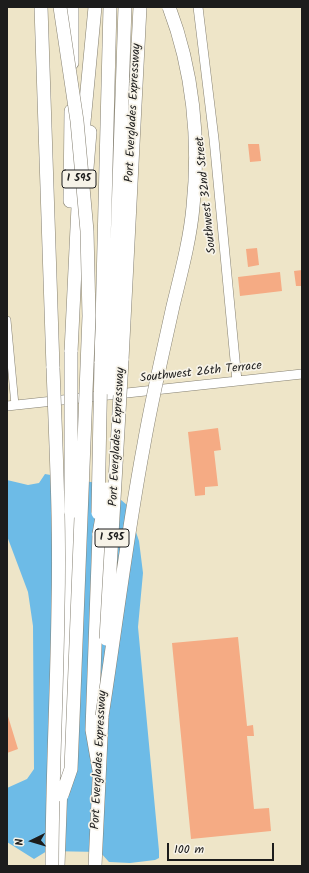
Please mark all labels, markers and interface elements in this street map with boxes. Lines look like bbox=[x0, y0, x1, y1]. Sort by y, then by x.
street label: Port Everglades Expressway bbox=[123, 43, 145, 183]
street label: Southwest 32nd Street bbox=[194, 135, 220, 255]
road number: I 595 bbox=[62, 170, 96, 188]
street label: Southwest 26th Terrace bbox=[139, 359, 263, 387]
street label: Port Everglades Expressway bbox=[107, 367, 129, 507]
road number: I 595 bbox=[95, 529, 129, 547]
street label: Port Everglades Expressway bbox=[89, 690, 111, 830]
north arrow bbox=[12, 821, 52, 861]
scale bar bbox=[169, 835, 276, 861]
text: N bbox=[11, 838, 29, 846]
text: 100 m bbox=[174, 840, 204, 859]

